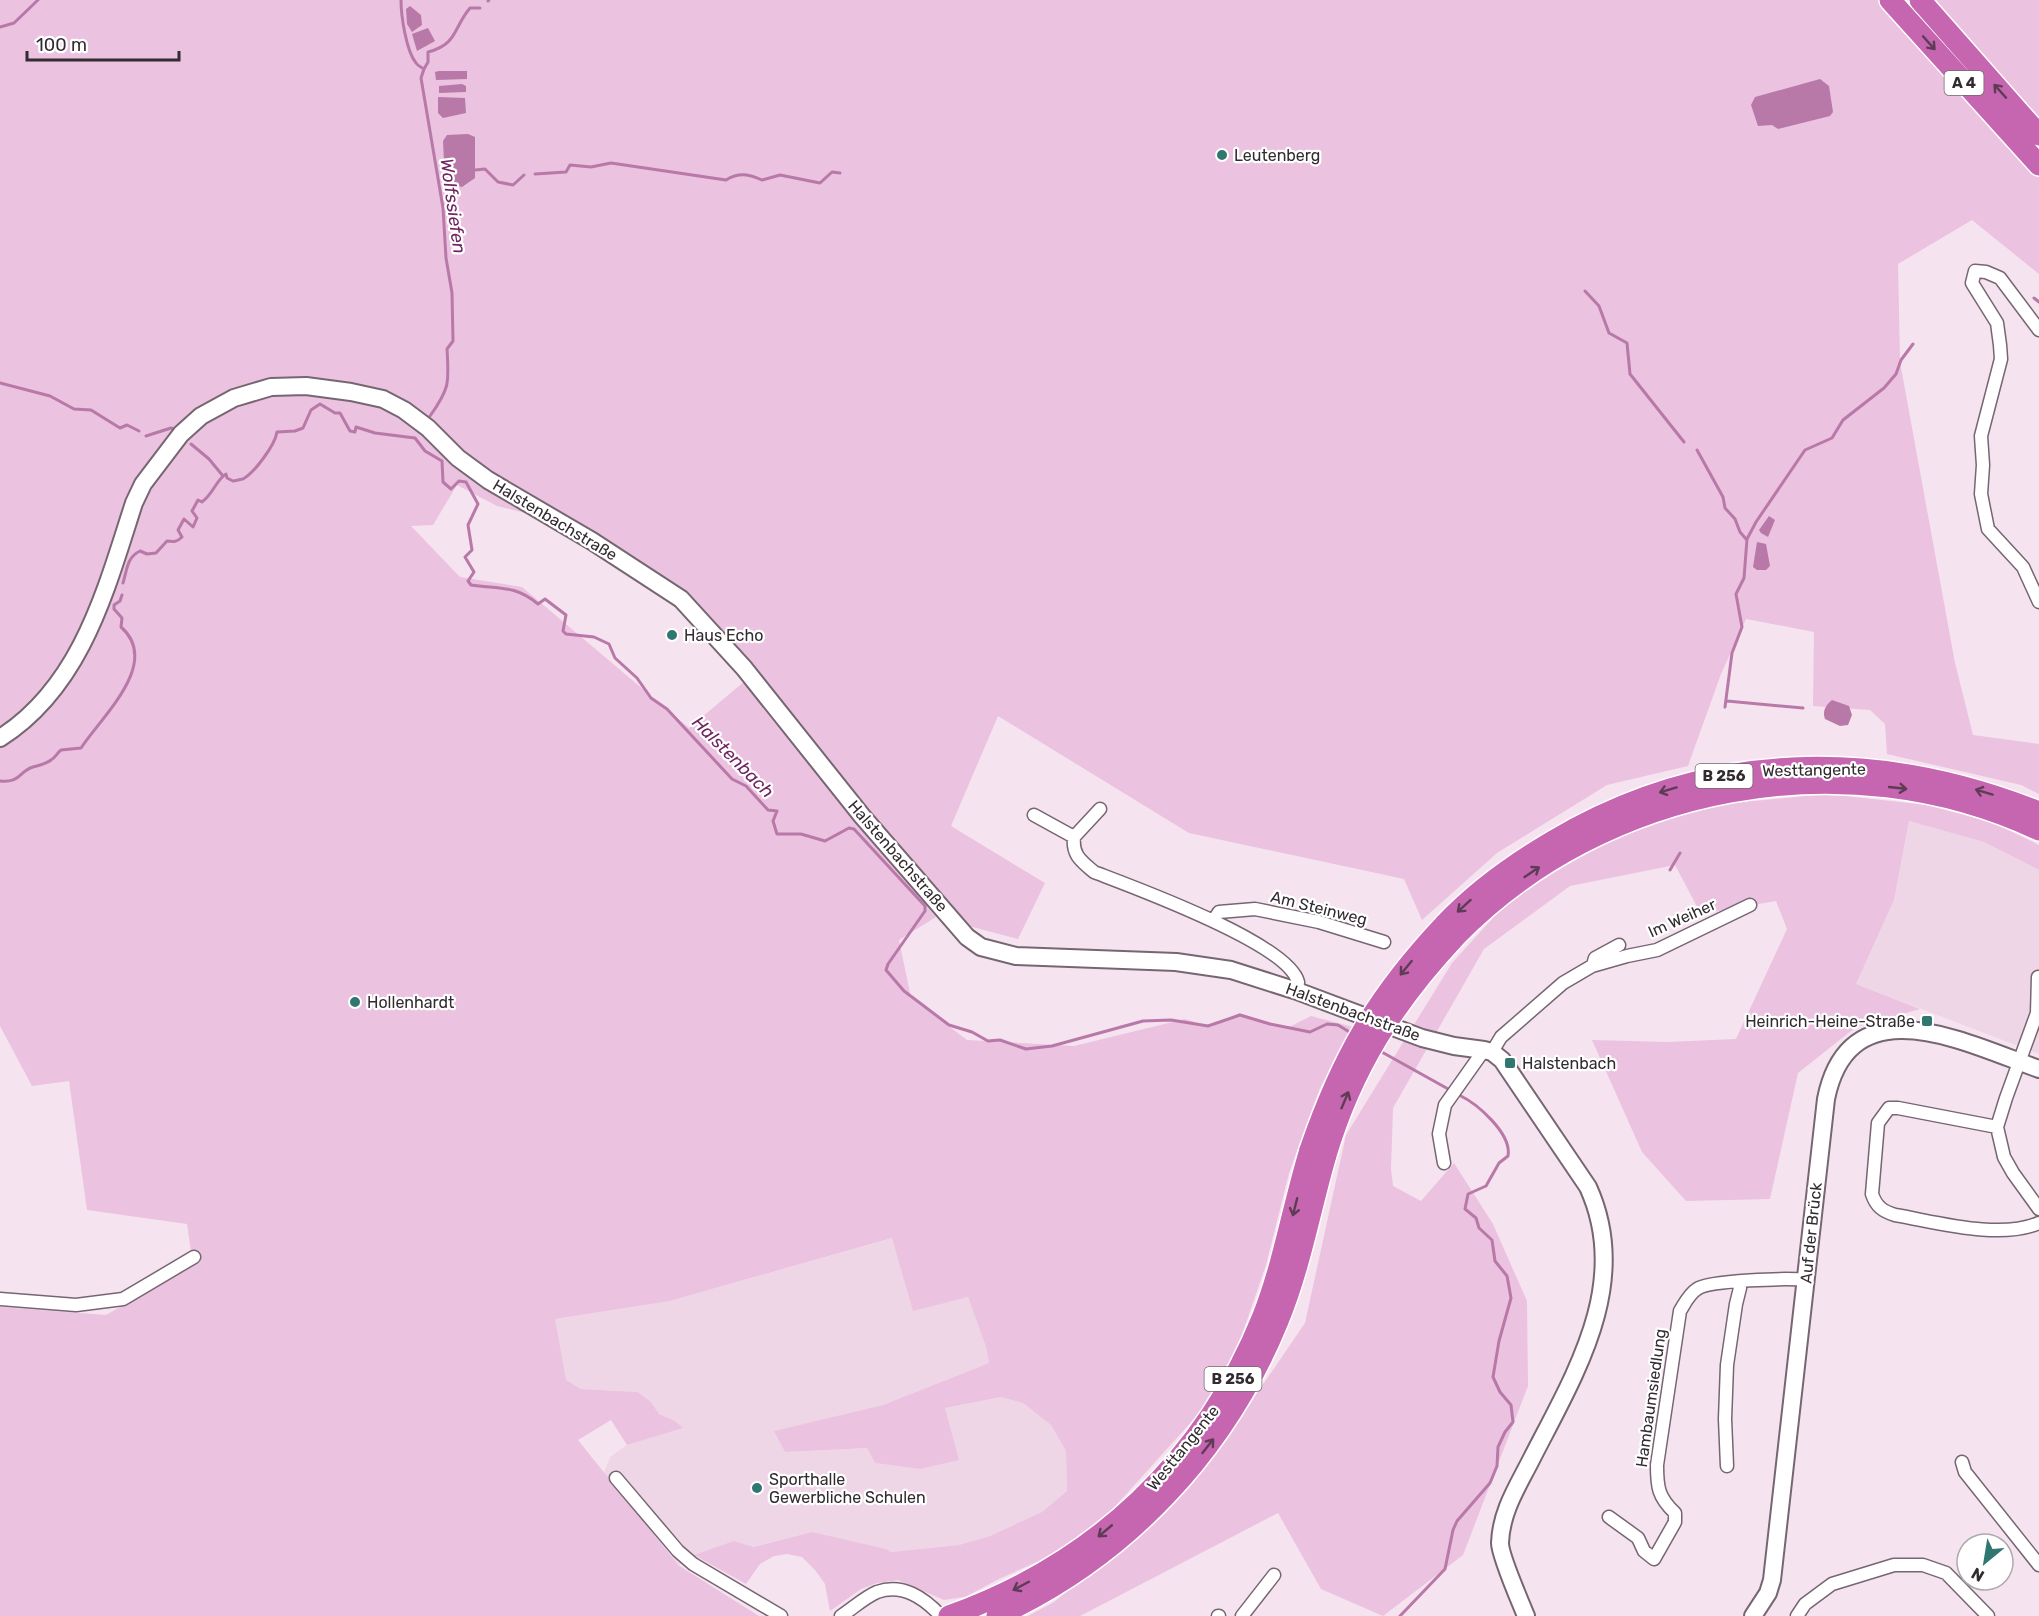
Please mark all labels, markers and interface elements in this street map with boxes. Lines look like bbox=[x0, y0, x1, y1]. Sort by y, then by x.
scale bar bbox=[27, 24, 178, 62]
text: 100 m bbox=[36, 34, 87, 56]
one-way arrow bbox=[1922, 36, 1936, 51]
road number: A 4 bbox=[1944, 71, 1984, 95]
one-way arrow bbox=[1993, 84, 2007, 99]
place label: Leutenberg bbox=[1234, 146, 1320, 165]
marker: Leutenberg bbox=[1215, 148, 1229, 162]
water label: Wolfssiefen bbox=[435, 157, 471, 255]
street label: Halstenbachstraße bbox=[489, 475, 621, 565]
place label: Haus Echo bbox=[684, 626, 763, 645]
marker: Haus Echo bbox=[665, 628, 679, 642]
water label: Halstenbach bbox=[687, 711, 779, 803]
street label: Westtangente bbox=[1762, 760, 1866, 780]
road number: B 256 bbox=[1696, 764, 1752, 788]
one-way arrow bbox=[1888, 783, 1908, 794]
one-way arrow bbox=[1659, 785, 1678, 796]
one-way arrow bbox=[1975, 786, 1994, 797]
street label: Halstenbachstraße bbox=[844, 796, 952, 916]
one-way arrow bbox=[1524, 866, 1540, 878]
street label: Am Steinweg bbox=[1269, 887, 1369, 929]
street label: Im Weiher bbox=[1645, 895, 1719, 941]
one-way arrow bbox=[1456, 898, 1471, 913]
one-way arrow bbox=[1399, 960, 1413, 975]
street label: Halstenbachstraße bbox=[1283, 979, 1423, 1045]
place label: Hollenhardt bbox=[367, 993, 454, 1012]
marker: Hollenhardt bbox=[348, 995, 362, 1009]
place label: Heinrich-Heine-Straße bbox=[1745, 1012, 1915, 1031]
marker: Heinrich-Heine-Straße bbox=[1920, 1014, 1934, 1028]
place label: Halstenbach bbox=[1522, 1054, 1616, 1073]
marker: Halstenbach bbox=[1503, 1056, 1517, 1070]
one-way arrow bbox=[1340, 1091, 1351, 1109]
street label: Auf der Brück bbox=[1796, 1181, 1826, 1285]
one-way arrow bbox=[1289, 1197, 1301, 1216]
street label: Hambaumsiedlung bbox=[1632, 1327, 1670, 1469]
road number: B 256 bbox=[1204, 1367, 1262, 1391]
street label: Westtangente bbox=[1143, 1402, 1223, 1494]
one-way arrow bbox=[1202, 1438, 1215, 1454]
place label: Sporthalle Gewerbliche Schulen bbox=[769, 1470, 926, 1507]
marker: Sporthalle Gewerbliche Schulen bbox=[750, 1481, 764, 1495]
one-way arrow bbox=[1097, 1525, 1113, 1538]
north arrow bbox=[1955, 1532, 2015, 1592]
text: N bbox=[1968, 1563, 1987, 1586]
one-way arrow bbox=[1012, 1581, 1030, 1592]

